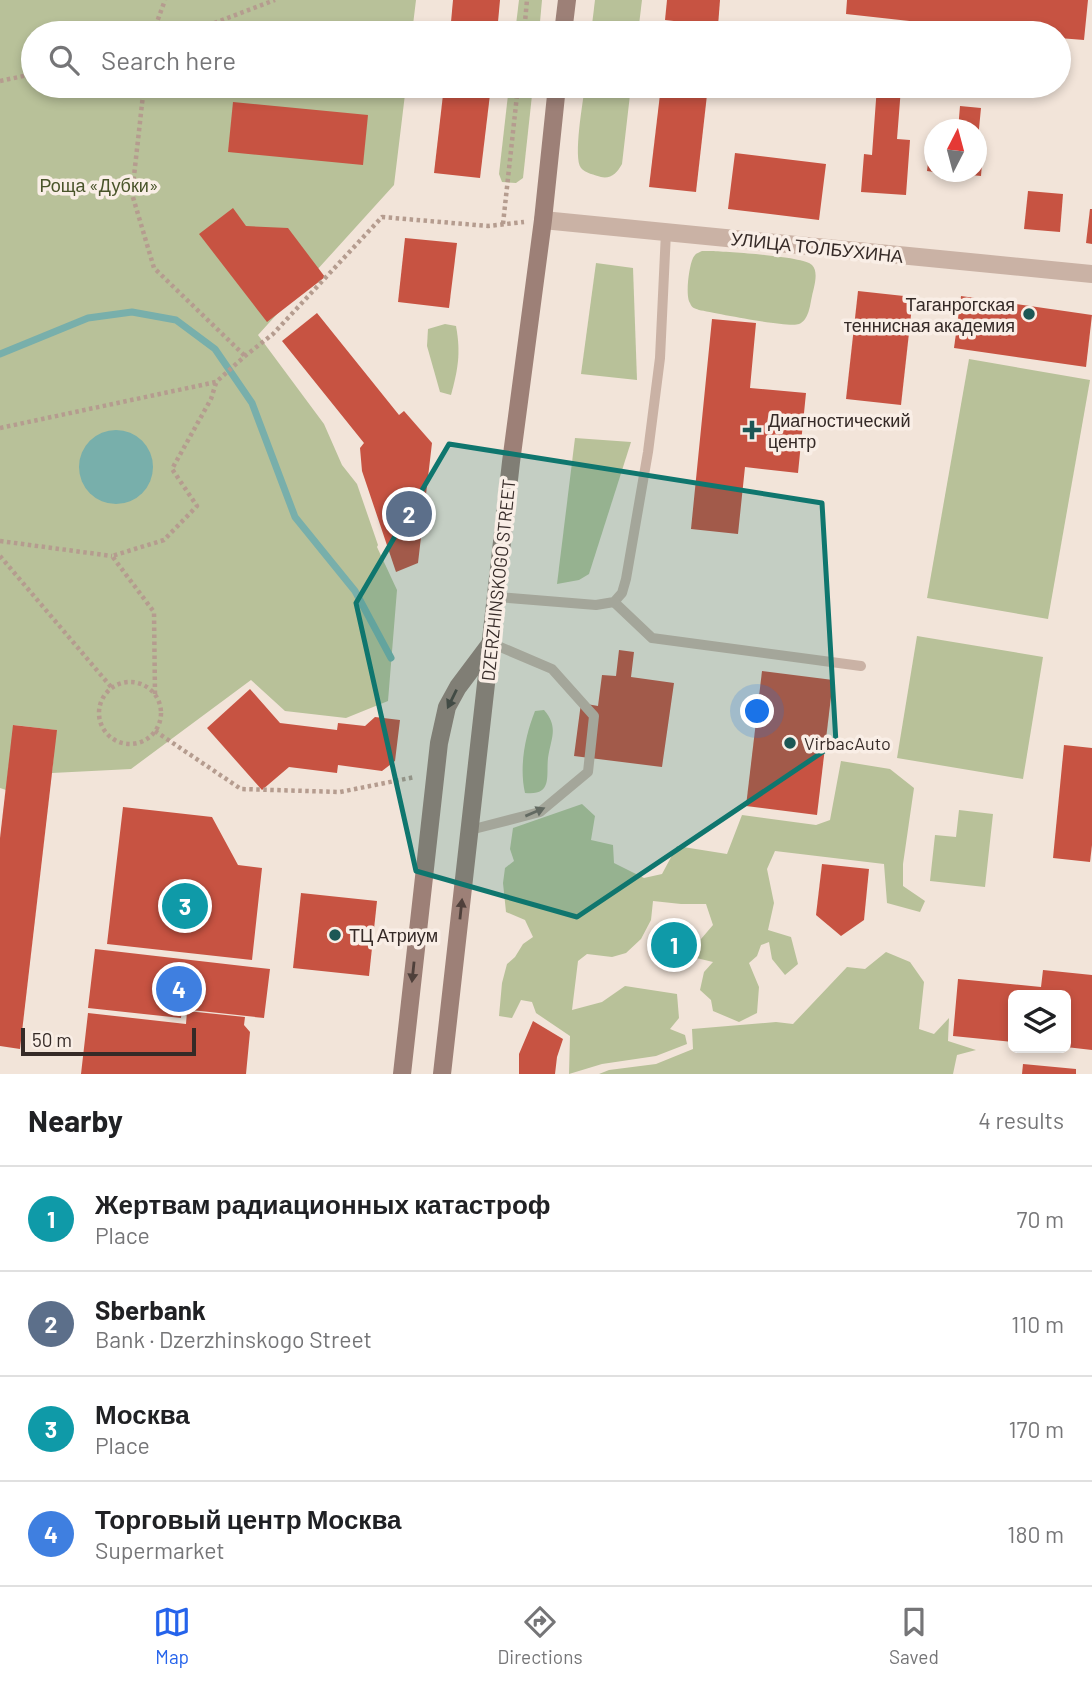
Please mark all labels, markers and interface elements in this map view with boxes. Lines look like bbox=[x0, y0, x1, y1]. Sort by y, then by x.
search box bbox=[21, 21, 1071, 98]
icon: search bbox=[45, 41, 83, 79]
text: Search here bbox=[101, 44, 236, 75]
north arrow bbox=[924, 119, 987, 182]
park label: Роща «Дубки» bbox=[39, 174, 159, 196]
street label: УЛИЦА ТОЛБУХИНА bbox=[730, 227, 904, 267]
place label: Таганрогская теннисная академия bbox=[844, 293, 1015, 336]
marker: Таганрогская теннисная академия bbox=[1021, 306, 1037, 322]
place label: Диагностический центр bbox=[768, 409, 910, 452]
marker: Диагностический центр bbox=[742, 420, 762, 440]
street label: DZERZHINSKOGO STREET bbox=[476, 478, 520, 682]
pin: 2 bbox=[386, 488, 432, 540]
one-way arrow bbox=[446, 689, 457, 709]
your location bbox=[740, 694, 774, 728]
place label: VirbacAuto bbox=[804, 732, 891, 754]
marker: VirbacAuto bbox=[782, 735, 798, 751]
one-way arrow bbox=[525, 806, 546, 817]
pin: 3 bbox=[162, 880, 208, 932]
one-way arrow bbox=[455, 898, 466, 920]
pin: 1 bbox=[651, 919, 697, 971]
place label: ТЦ Атриум bbox=[349, 924, 438, 946]
marker: ТЦ Атриум bbox=[327, 927, 343, 943]
one-way arrow bbox=[407, 961, 418, 983]
pin: 4 bbox=[156, 963, 202, 1015]
map controls bbox=[1008, 990, 1071, 1053]
button: layers bbox=[1008, 990, 1071, 1053]
scale bar bbox=[21, 1025, 196, 1057]
text: 50 m bbox=[32, 1028, 72, 1051]
text: Nearby bbox=[28, 1102, 123, 1138]
text: 4 results bbox=[978, 1106, 1064, 1134]
text: Жертвам радиационных катастроф bbox=[95, 1188, 551, 1219]
text: 1 bbox=[47, 1205, 55, 1233]
text: 70 m bbox=[1017, 1205, 1064, 1233]
text: Place bbox=[95, 1221, 150, 1249]
text: Sberbank bbox=[95, 1294, 206, 1325]
text: 2 bbox=[45, 1310, 57, 1338]
text: 110 m bbox=[1011, 1310, 1064, 1338]
text: Bank · Dzerzhinskogo Street bbox=[95, 1325, 372, 1353]
text: Москва bbox=[95, 1398, 190, 1429]
text: 3 bbox=[45, 1415, 57, 1443]
text: 170 m bbox=[1008, 1415, 1064, 1443]
text: Place bbox=[95, 1431, 150, 1459]
text: Торговый центр Москва bbox=[95, 1503, 401, 1534]
text: 4 bbox=[44, 1520, 58, 1548]
text: 180 m bbox=[1007, 1520, 1064, 1548]
text: Supermarket bbox=[95, 1536, 225, 1564]
tab: Map bbox=[153, 1603, 191, 1668]
tab: Directions bbox=[498, 1603, 583, 1668]
tab: Saved bbox=[889, 1603, 939, 1668]

